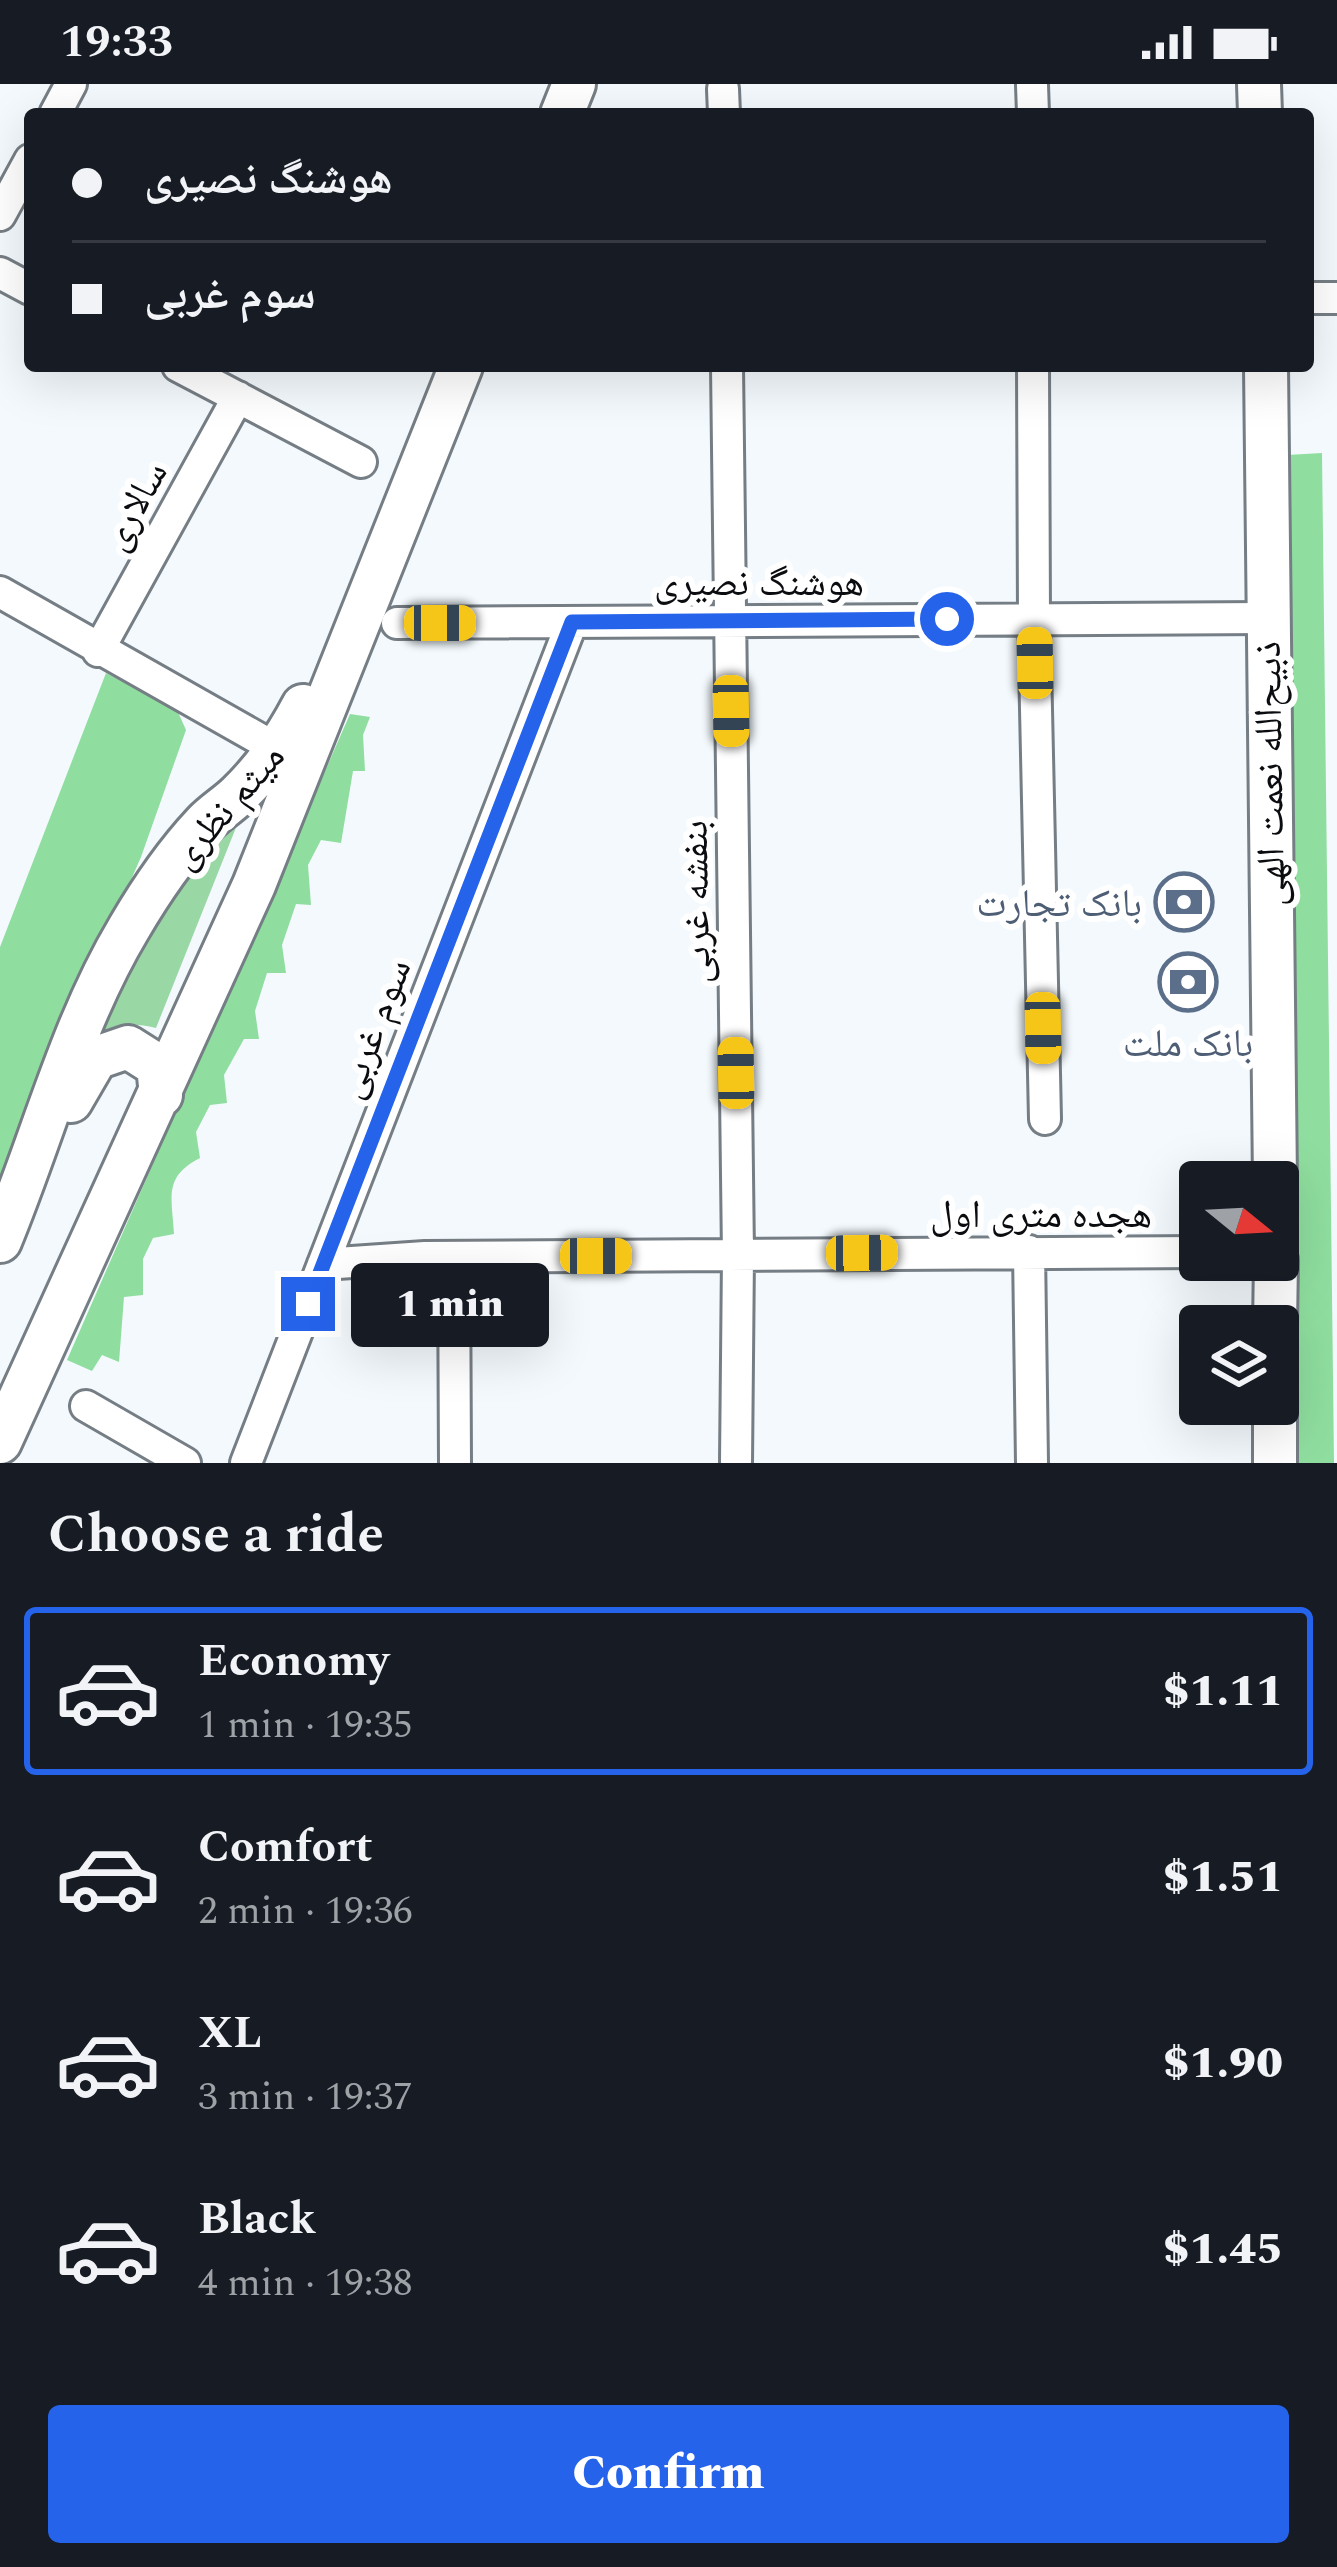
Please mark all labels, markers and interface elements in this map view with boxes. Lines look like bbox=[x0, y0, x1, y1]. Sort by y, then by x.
text: 19:33 bbox=[60, 8, 173, 77]
text: هوشنگ نصیری bbox=[144, 145, 393, 214]
text: سوم غربی bbox=[144, 260, 316, 329]
street label: سالاری bbox=[86, 450, 184, 562]
street label: هوشنگ نصیری bbox=[654, 554, 864, 613]
route start bbox=[920, 592, 974, 646]
car bbox=[404, 605, 476, 641]
car bbox=[1016, 627, 1054, 699]
street label: ذبیح‌الله نعمت الهی bbox=[1239, 641, 1302, 907]
car bbox=[712, 675, 750, 747]
street label: میثم نظری bbox=[156, 730, 300, 883]
street label: بنفشه غربی bbox=[666, 820, 727, 984]
bank icon: بانک تجارت bbox=[1153, 871, 1215, 933]
place label: بانک تجارت bbox=[976, 875, 1142, 934]
street label: سوم غربی bbox=[321, 950, 428, 1107]
bank icon: بانک ملت bbox=[1157, 951, 1219, 1013]
car bbox=[1024, 992, 1062, 1064]
place label: بانک ملت bbox=[1123, 1015, 1253, 1074]
car bbox=[717, 1037, 755, 1109]
north arrow bbox=[1179, 1161, 1299, 1281]
map controls bbox=[1179, 1161, 1299, 1425]
street label: هجده متری اول bbox=[930, 1186, 1152, 1245]
car bbox=[826, 1234, 898, 1272]
car bbox=[560, 1238, 632, 1274]
callout: 1 min bbox=[350, 1262, 548, 1346]
text: 1 min bbox=[396, 1275, 504, 1334]
route end bbox=[281, 1277, 335, 1331]
button: layers bbox=[1179, 1305, 1299, 1425]
text: Choose a ride bbox=[48, 1494, 384, 1576]
text: Economy bbox=[198, 1627, 389, 1696]
icon: car bbox=[54, 1637, 162, 1745]
text: $1.11 bbox=[1162, 1657, 1283, 1726]
text: 1 min · 19:35 bbox=[198, 1696, 413, 1755]
text: Comfort bbox=[198, 1813, 373, 1882]
icon: car bbox=[54, 1823, 162, 1931]
text: $1.51 bbox=[1162, 1843, 1283, 1912]
text: 2 min · 19:36 bbox=[198, 1882, 413, 1941]
text: XL bbox=[198, 1999, 262, 2068]
icon: car bbox=[54, 2009, 162, 2117]
text: $1.90 bbox=[1162, 2029, 1283, 2098]
text: 3 min · 19:37 bbox=[198, 2068, 413, 2127]
text: Black bbox=[198, 2185, 316, 2254]
icon: car bbox=[54, 2195, 162, 2303]
text: $1.45 bbox=[1162, 2215, 1283, 2284]
text: 4 min · 19:38 bbox=[198, 2254, 413, 2313]
button: Confirm bbox=[48, 2405, 1289, 2543]

